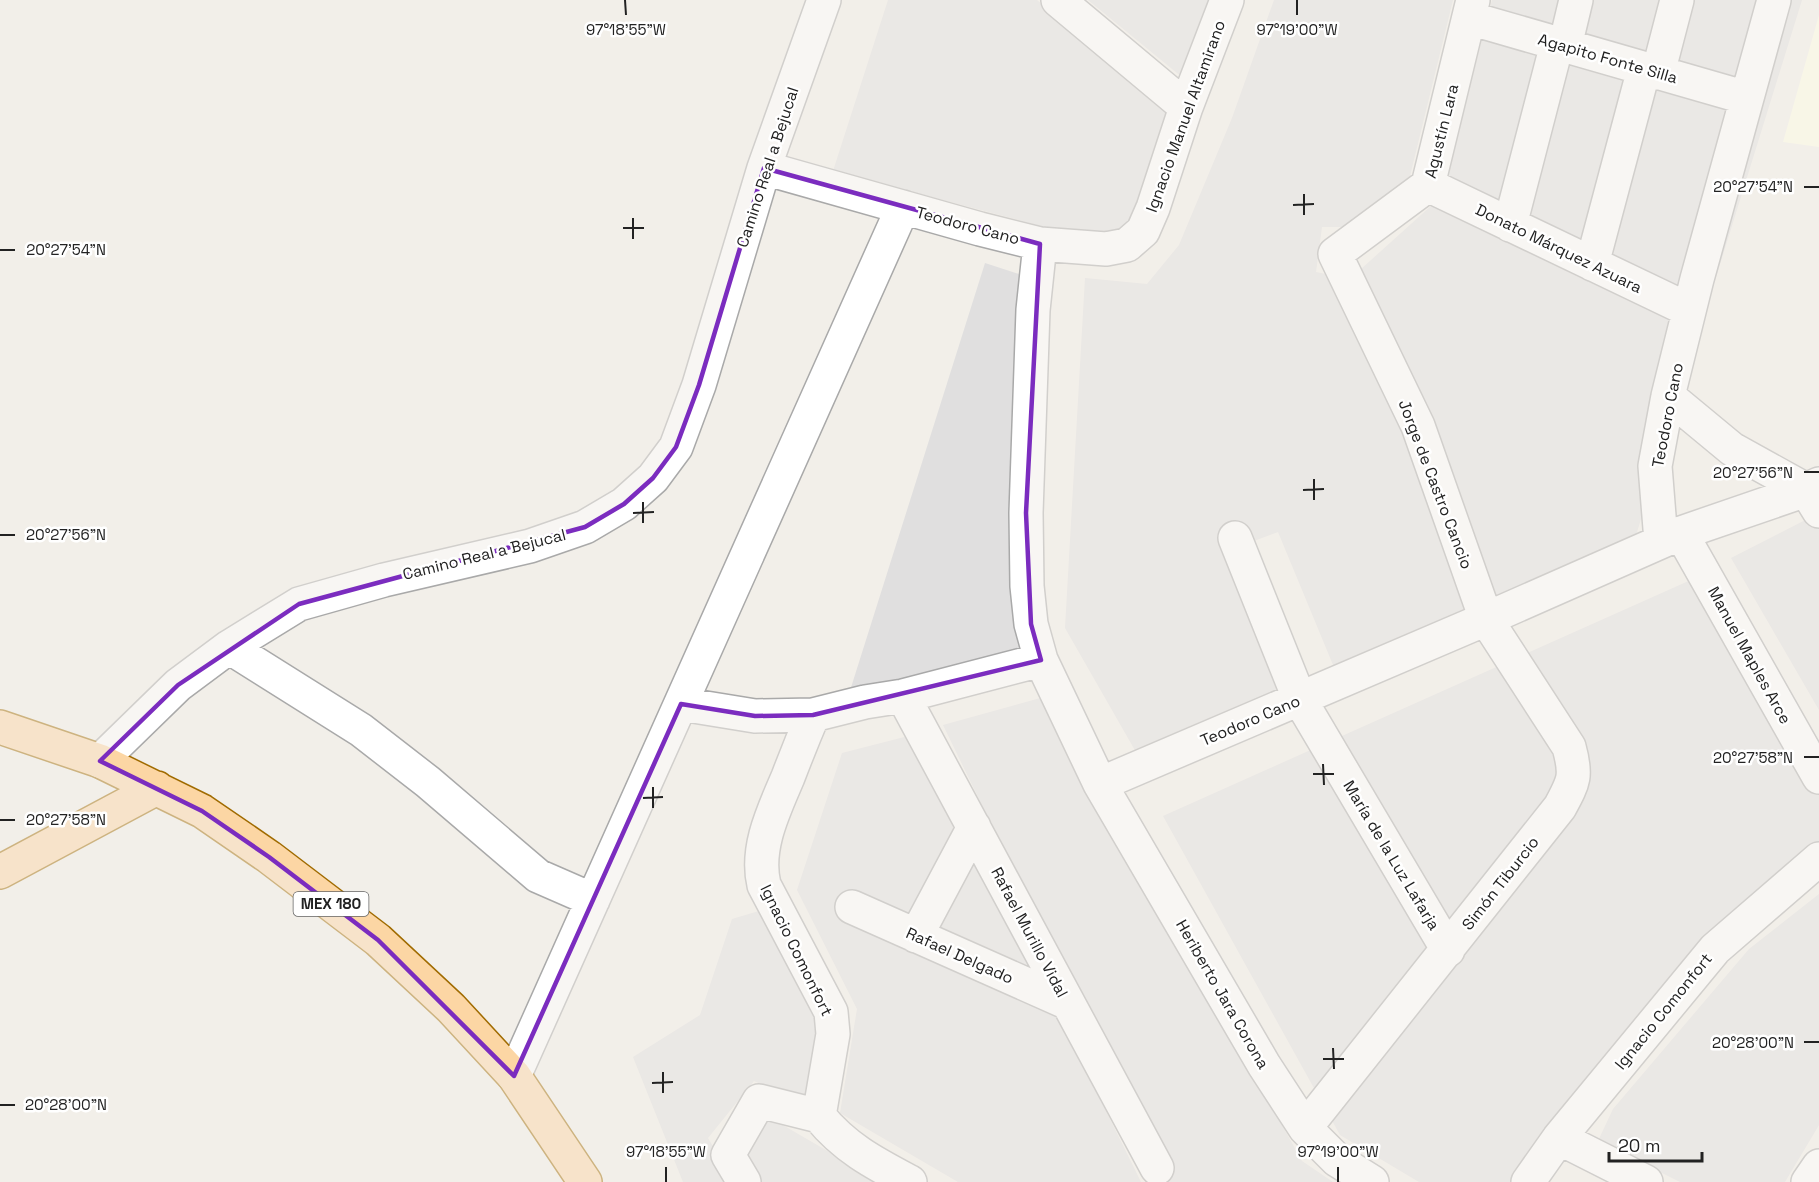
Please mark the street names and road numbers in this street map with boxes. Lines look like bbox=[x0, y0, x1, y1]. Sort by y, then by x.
street label: Ignacio Manuel Altamirano bbox=[1141, 17, 1230, 215]
street label: Agapito Fonte Silla bbox=[1536, 29, 1680, 88]
street label: Agustín Lara bbox=[1420, 82, 1463, 180]
street label: Camino Real a Bejucal bbox=[732, 84, 803, 250]
street label: Donato Márquez Azuara bbox=[1472, 199, 1646, 298]
street label: Teodoro Cano bbox=[914, 202, 1022, 249]
street label: Teodoro Cano bbox=[1647, 361, 1688, 469]
street label: Jorge de Castro Cancio bbox=[1393, 396, 1478, 572]
street label: Camino Real a Bejucal bbox=[400, 524, 568, 585]
street label: Manuel Maples Arce bbox=[1703, 583, 1796, 728]
street label: Teodoro Cano bbox=[1197, 690, 1303, 751]
street label: María de la Luz Lafarja bbox=[1339, 777, 1445, 934]
street label: Simón Tiburcio bbox=[1457, 832, 1544, 934]
street label: Rafael Murillo Vidal bbox=[986, 863, 1073, 1001]
street label: Ignacio Comonfort bbox=[756, 881, 838, 1019]
road number: MEX 180 bbox=[294, 892, 368, 916]
street label: Heriberto Jara Corona bbox=[1171, 916, 1274, 1073]
street label: Rafael Delgado bbox=[903, 922, 1017, 989]
street label: Ignacio Comonfort bbox=[1610, 949, 1717, 1074]

